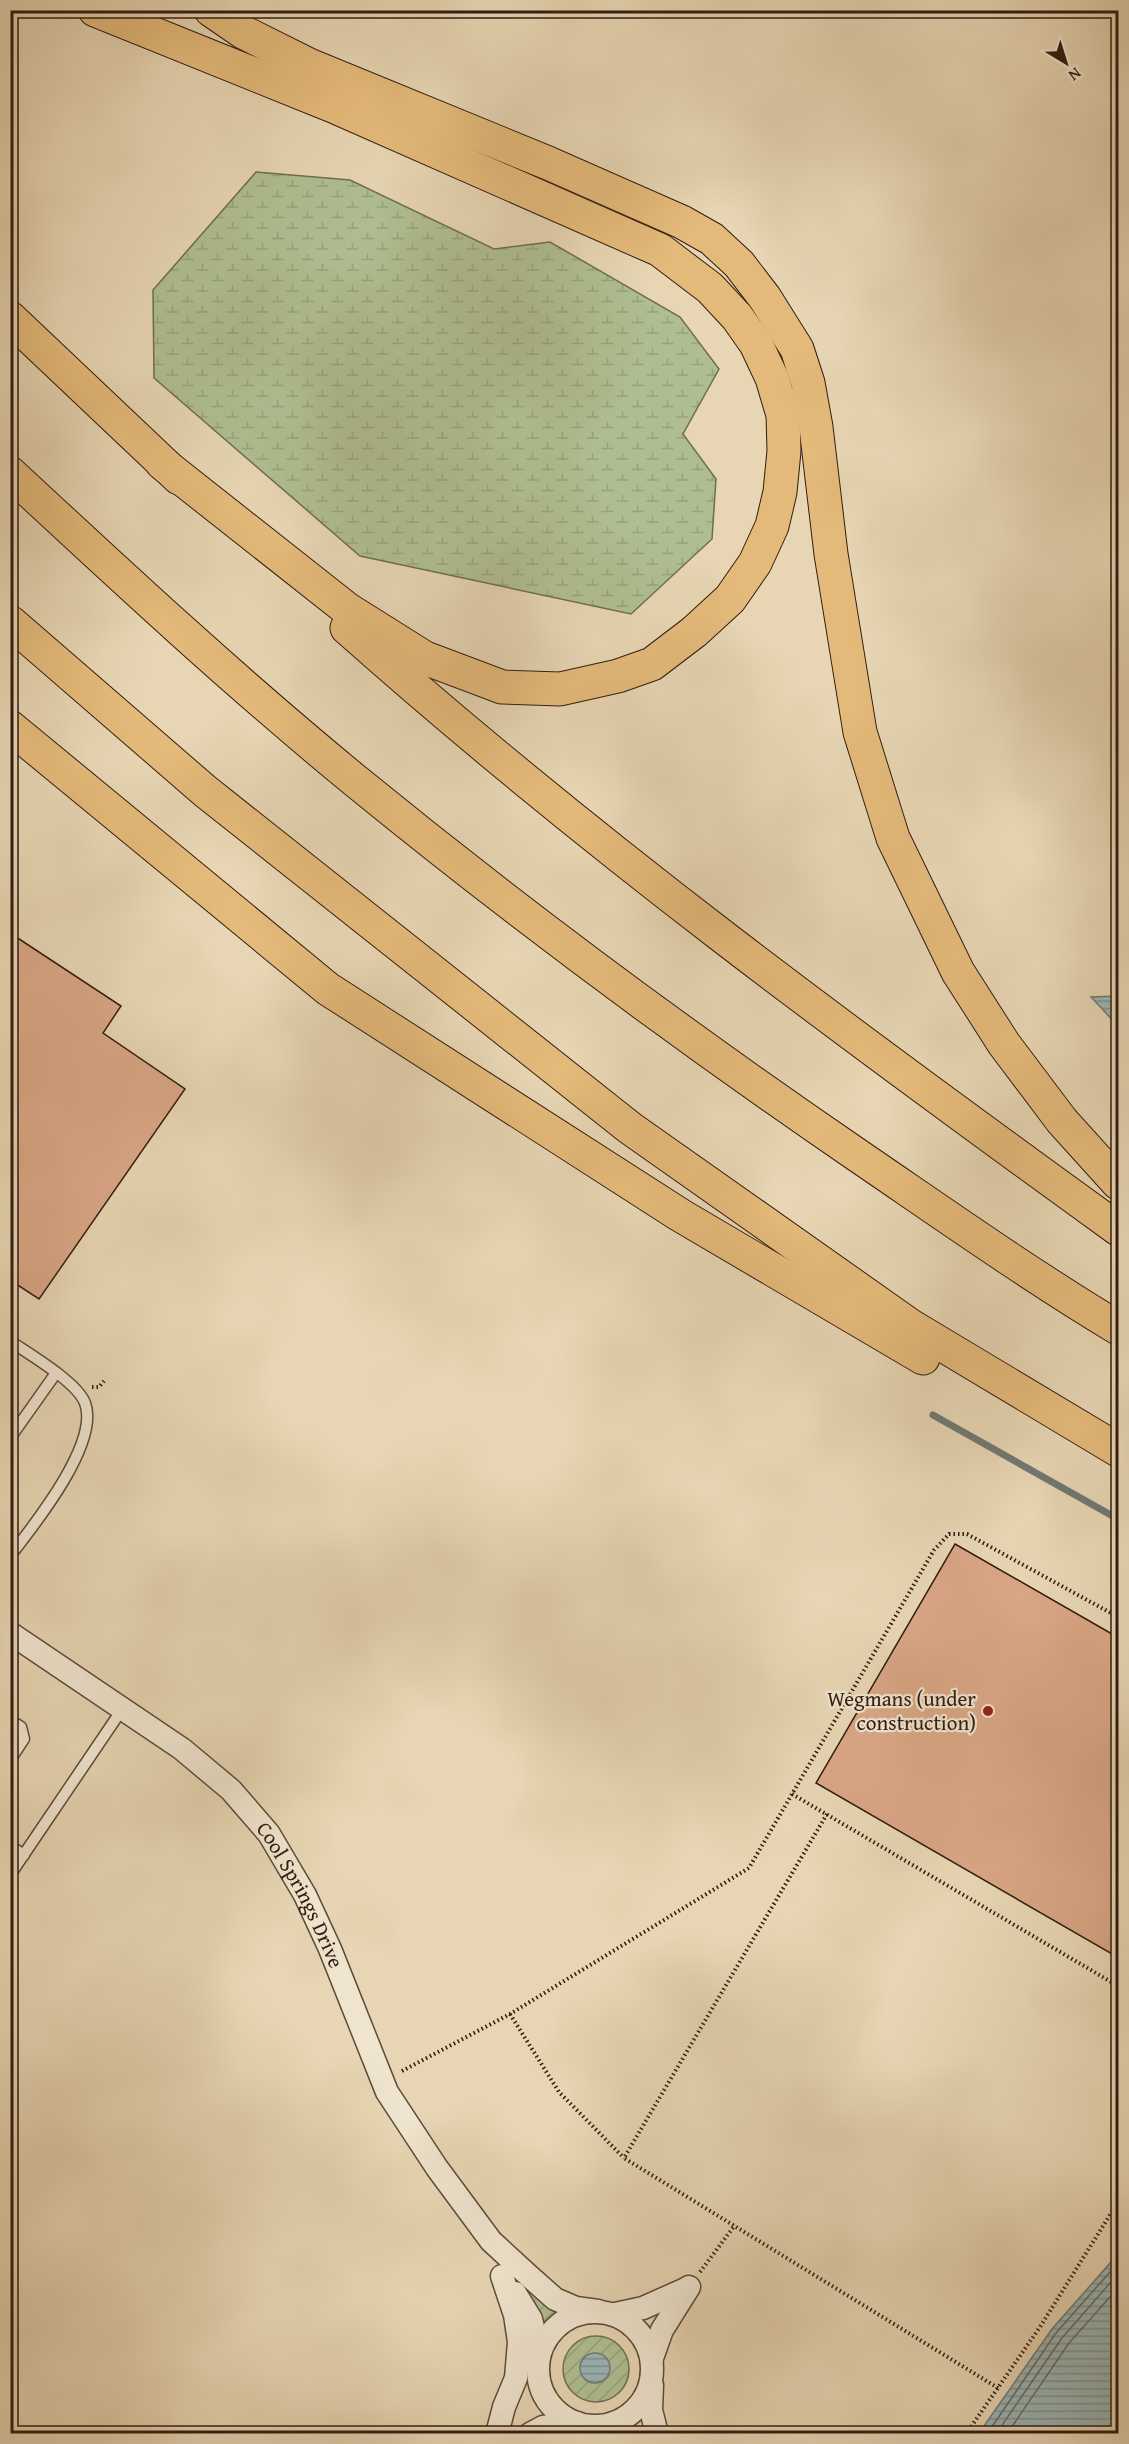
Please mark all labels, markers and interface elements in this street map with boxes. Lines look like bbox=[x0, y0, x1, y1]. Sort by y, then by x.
north arrow bbox=[1036, 33, 1096, 93]
text: N bbox=[1063, 62, 1087, 88]
place label: Wegmans (under construction) bbox=[827, 1683, 976, 1738]
marker: Wegmans (under construction) bbox=[981, 1704, 995, 1718]
street label: Cool Springs Drive bbox=[250, 1814, 352, 1972]

